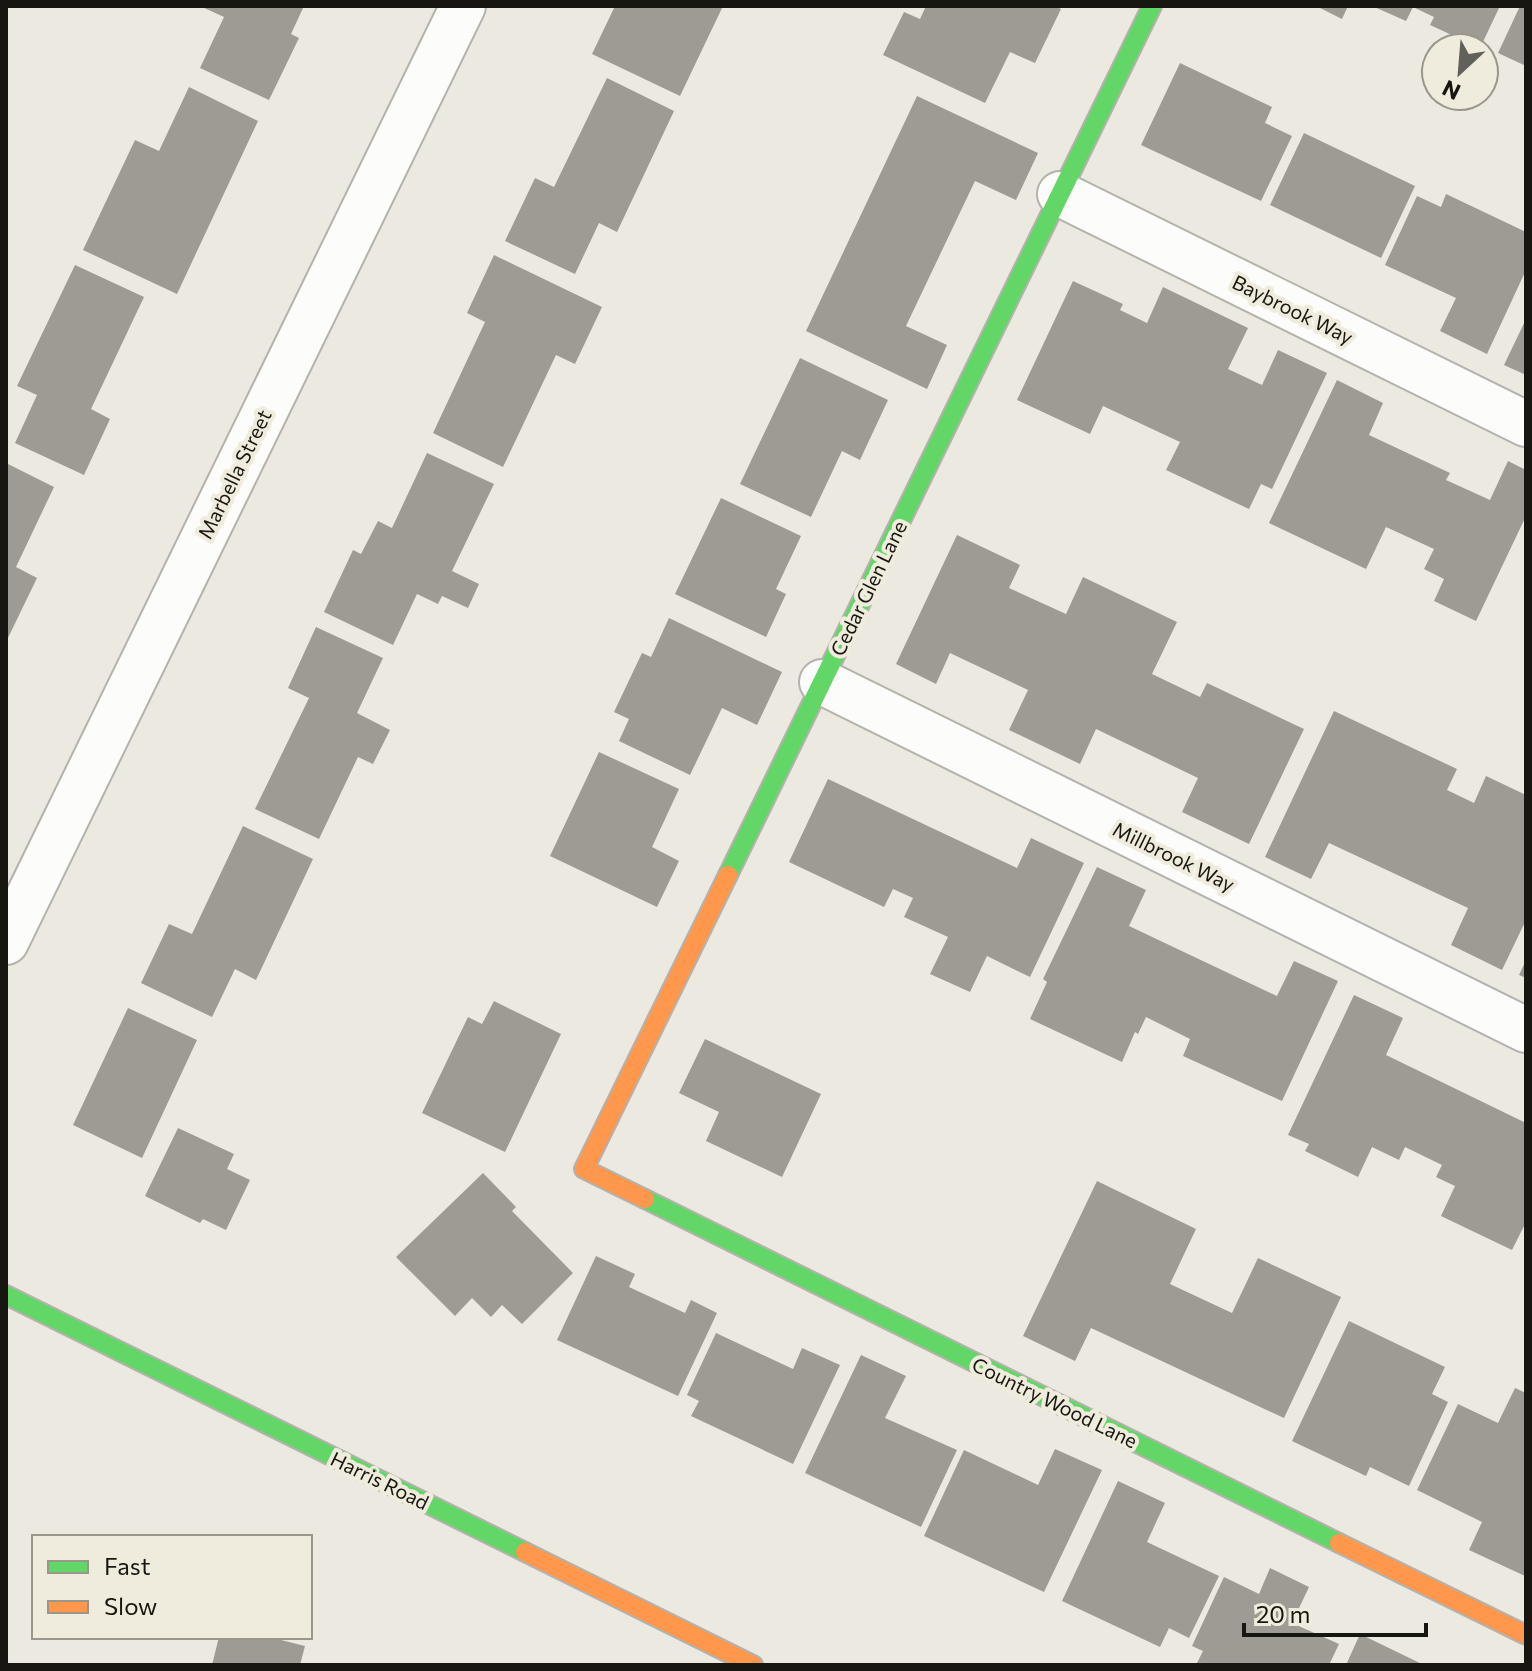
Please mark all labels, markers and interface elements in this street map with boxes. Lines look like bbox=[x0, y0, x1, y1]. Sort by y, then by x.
north arrow bbox=[1420, 32, 1500, 112]
text: N bbox=[1438, 75, 1464, 106]
street label: Baybrook Way bbox=[1229, 269, 1357, 349]
street label: Marbella Street bbox=[192, 405, 276, 543]
street label: Cedar Glen Lane bbox=[825, 516, 911, 660]
street label: Millbrook Way bbox=[1109, 816, 1239, 896]
street label: Country Wood Lane bbox=[968, 1352, 1142, 1452]
street label: Harris Road bbox=[327, 1446, 433, 1514]
legend bbox=[32, 1535, 312, 1639]
text: Fast bbox=[104, 1551, 151, 1580]
scale bar bbox=[1244, 1587, 1426, 1637]
text: Slow bbox=[104, 1591, 157, 1620]
text: 20 m bbox=[1256, 1599, 1310, 1628]

